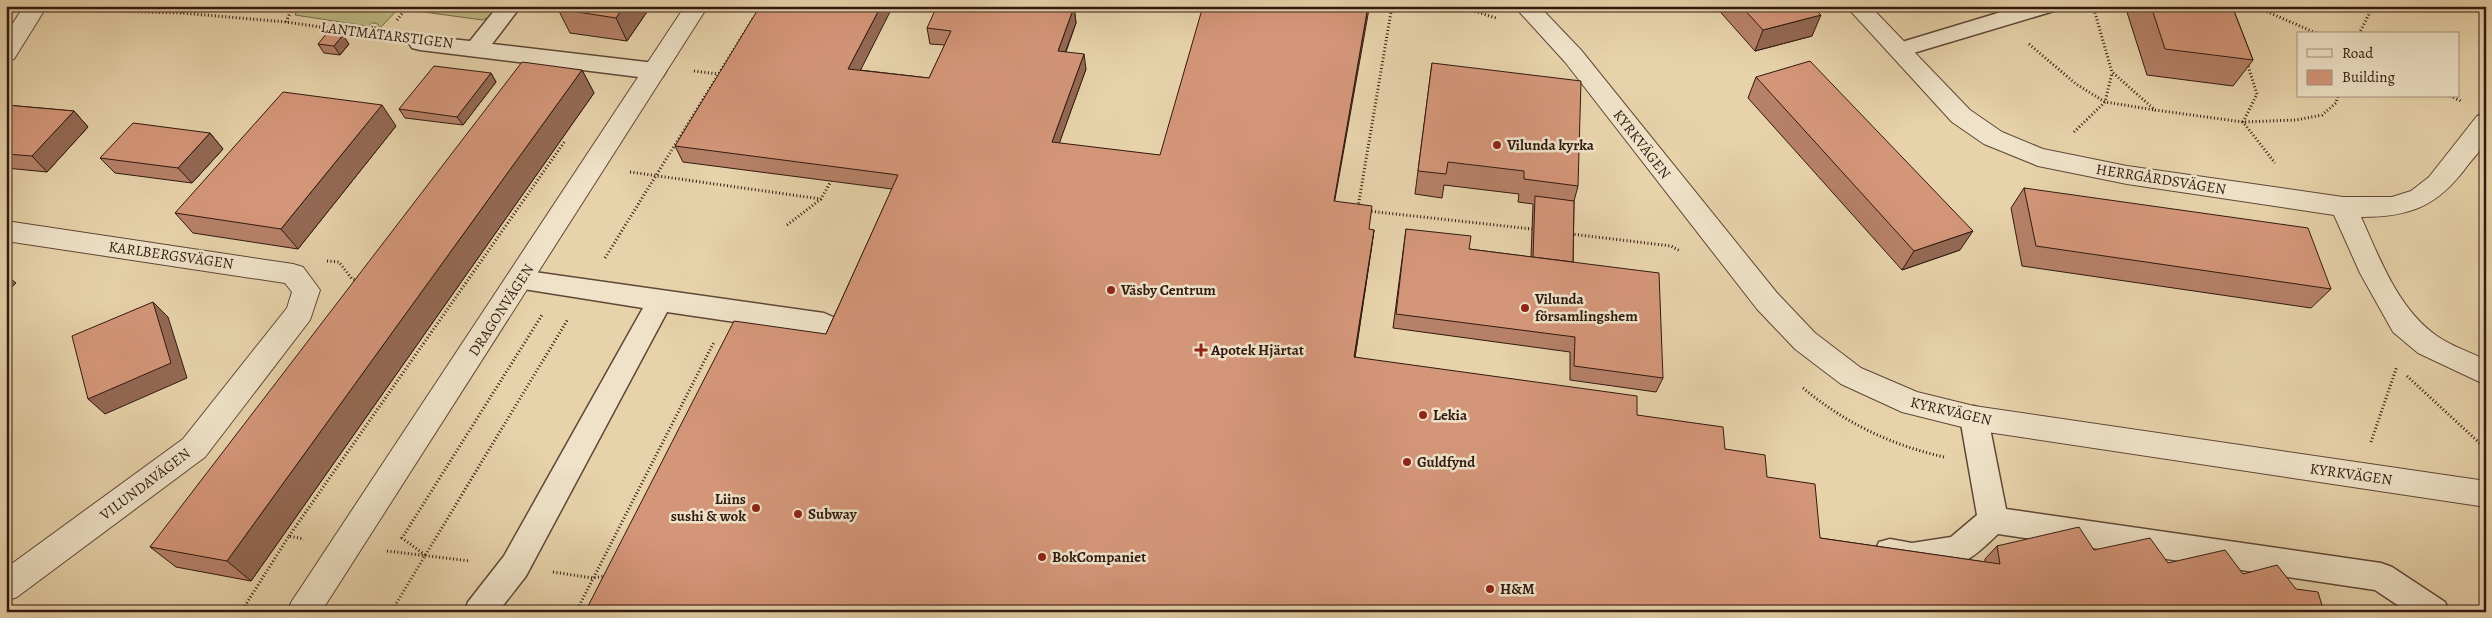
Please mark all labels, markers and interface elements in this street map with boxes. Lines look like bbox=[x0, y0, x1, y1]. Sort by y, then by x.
street label: LANTMÄTARSTIGEN bbox=[320, 17, 455, 53]
legend bbox=[2297, 32, 2460, 98]
text: Road bbox=[2342, 43, 2374, 63]
text: Building bbox=[2342, 67, 2395, 87]
street label: KYRKVÄGEN bbox=[1609, 105, 1676, 183]
place label: Vilunda kyrka bbox=[1506, 135, 1595, 155]
marker: Vilunda kyrka bbox=[1491, 139, 1503, 151]
street label: HERRGÅRDSVÄGEN bbox=[2094, 159, 2228, 199]
street label: KARLBERGSVÄGEN bbox=[107, 236, 235, 274]
street label: DRAGONVÄGEN bbox=[464, 260, 538, 360]
place label: Väsby Centrum bbox=[1120, 280, 1216, 300]
marker: Väsby Centrum bbox=[1105, 284, 1117, 296]
place label: Vilunda församlingshem bbox=[1534, 289, 1638, 326]
marker: Vilunda församlingshem bbox=[1519, 302, 1531, 314]
place label: Apotek Hjärtat bbox=[1210, 340, 1304, 360]
marker: Apotek Hjärtat bbox=[1195, 344, 1207, 356]
street label: KYRKVÄGEN bbox=[1908, 392, 1994, 430]
place label: Lekia bbox=[1433, 405, 1468, 425]
marker: Lekia bbox=[1417, 409, 1429, 421]
street label: VILUNDAVÄGEN bbox=[95, 443, 195, 525]
place label: Guldfynd bbox=[1417, 452, 1476, 472]
marker: Guldfynd bbox=[1401, 456, 1413, 468]
street label: KYRKVÄGEN bbox=[2309, 458, 2394, 490]
place label: Liins sushi & wok bbox=[671, 489, 746, 526]
marker: Liins sushi & wok bbox=[750, 502, 762, 514]
place label: Subway bbox=[808, 504, 858, 524]
marker: Subway bbox=[792, 508, 804, 520]
place label: BokCompaniet bbox=[1052, 547, 1146, 567]
marker: BokCompaniet bbox=[1036, 551, 1048, 563]
place label: H&M bbox=[1500, 579, 1535, 599]
marker: H&M bbox=[1484, 583, 1496, 595]

